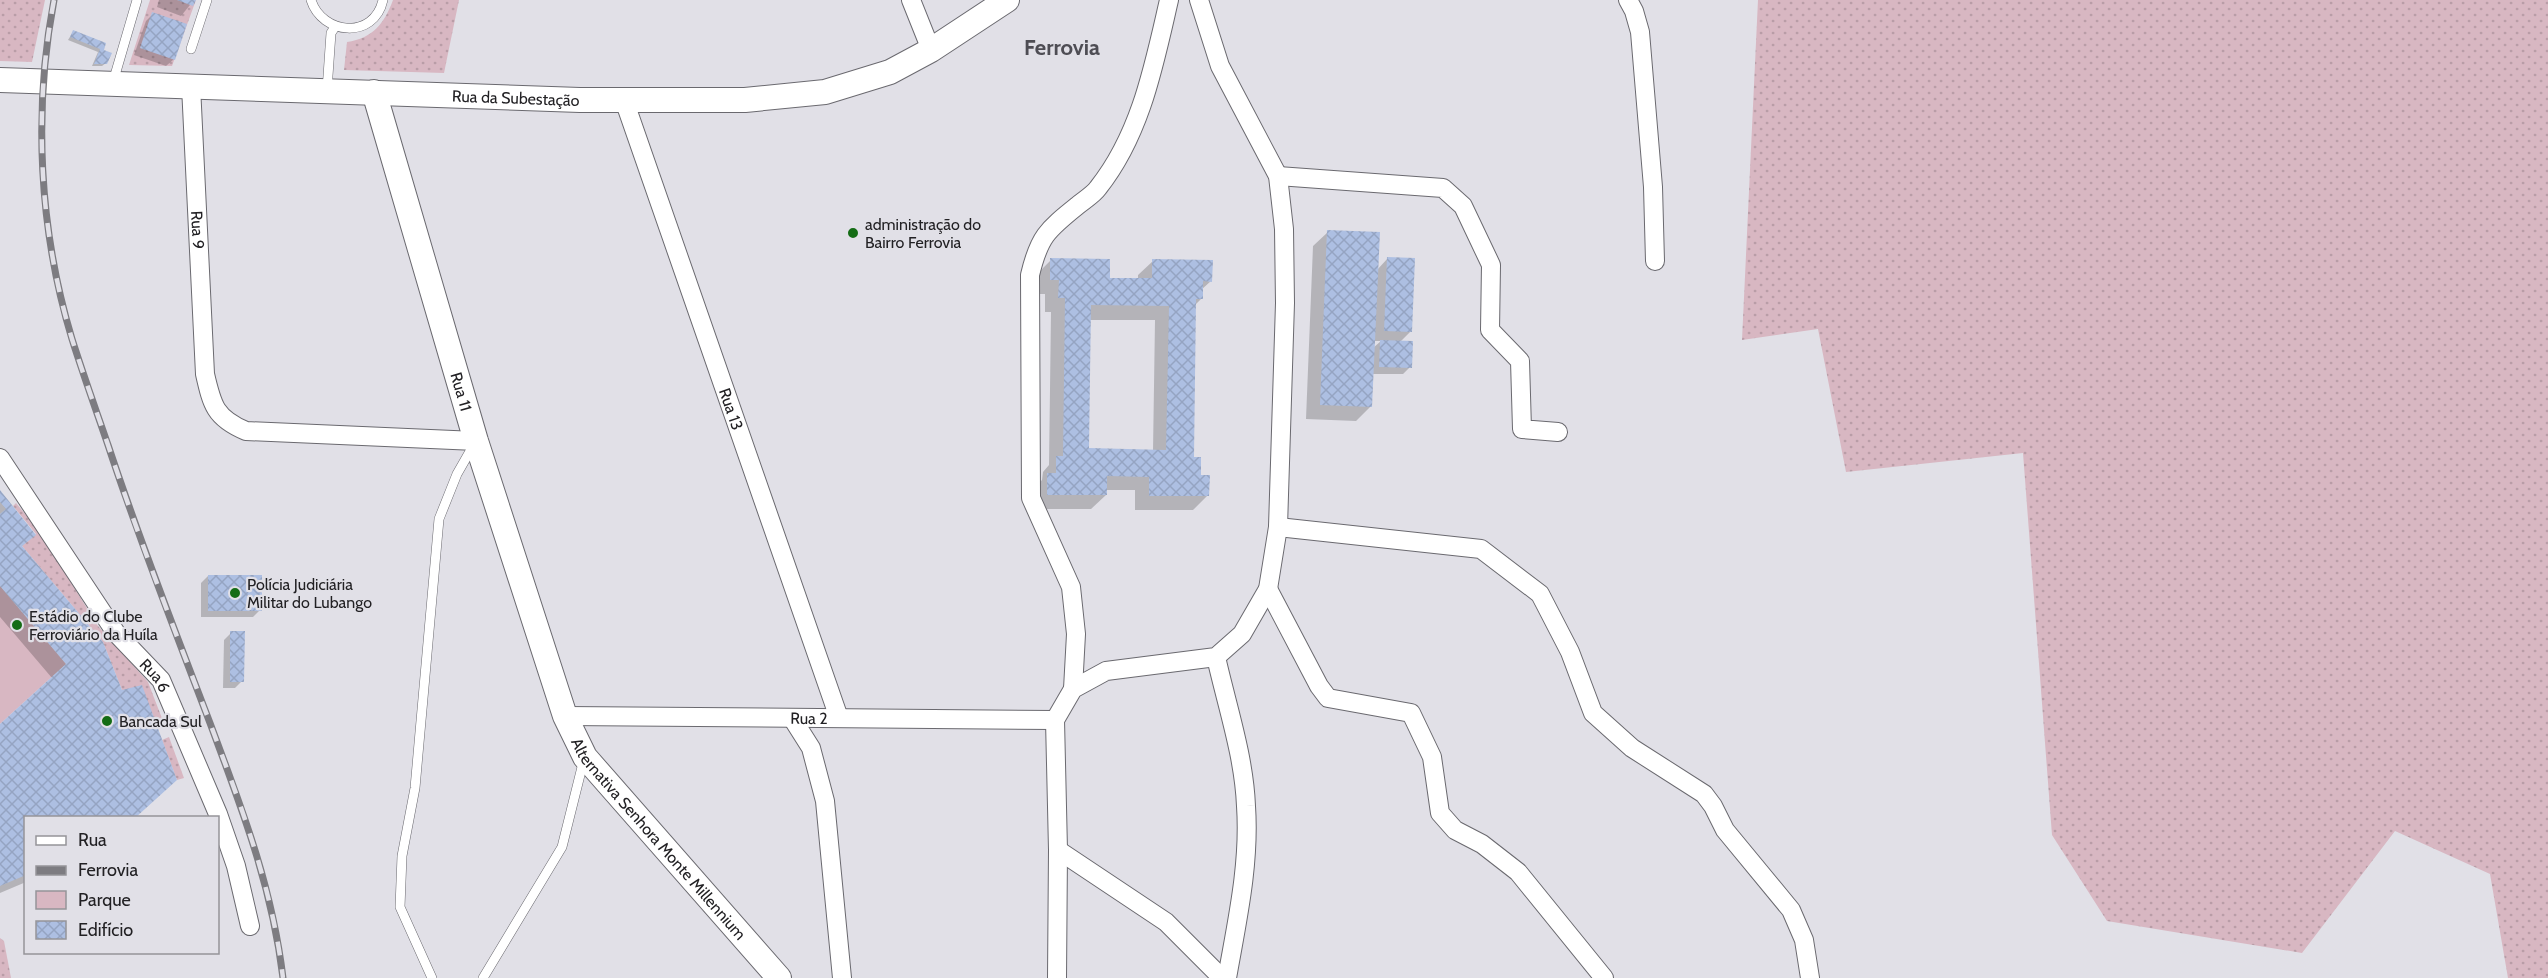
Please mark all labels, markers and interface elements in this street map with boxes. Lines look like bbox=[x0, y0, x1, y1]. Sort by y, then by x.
district label: Ferrovia bbox=[1024, 34, 1100, 61]
street label: Rua da Subestação bbox=[452, 86, 580, 109]
street label: Rua 9 bbox=[188, 210, 208, 249]
place label: administração do Bairro Ferrovia bbox=[865, 215, 981, 252]
marker: administração do Bairro Ferrovia bbox=[846, 226, 860, 240]
street label: Rua 11 bbox=[447, 370, 476, 413]
street label: Rua 13 bbox=[715, 385, 747, 432]
place label: Polícia Judiciária Militar do Lubango bbox=[247, 575, 372, 612]
marker: Polícia Judiciária Militar do Lubango bbox=[228, 586, 242, 600]
place label: Estádio do Clube Ferroviário da Huíla bbox=[29, 607, 158, 644]
marker: Estádio do Clube Ferroviário da Huíla bbox=[10, 618, 24, 632]
street label: Rua 6 bbox=[136, 655, 174, 695]
street label: Rua 2 bbox=[790, 708, 828, 728]
place label: Bancada Sul bbox=[119, 712, 202, 731]
marker: Bancada Sul bbox=[100, 714, 114, 728]
street label: Alternativa Senhora Monte Millennium bbox=[568, 735, 750, 943]
legend bbox=[24, 816, 219, 954]
text: Rua bbox=[78, 829, 107, 851]
text: Ferrovia bbox=[78, 859, 138, 881]
text: Parque bbox=[78, 889, 131, 911]
text: Edifício bbox=[78, 919, 133, 941]

